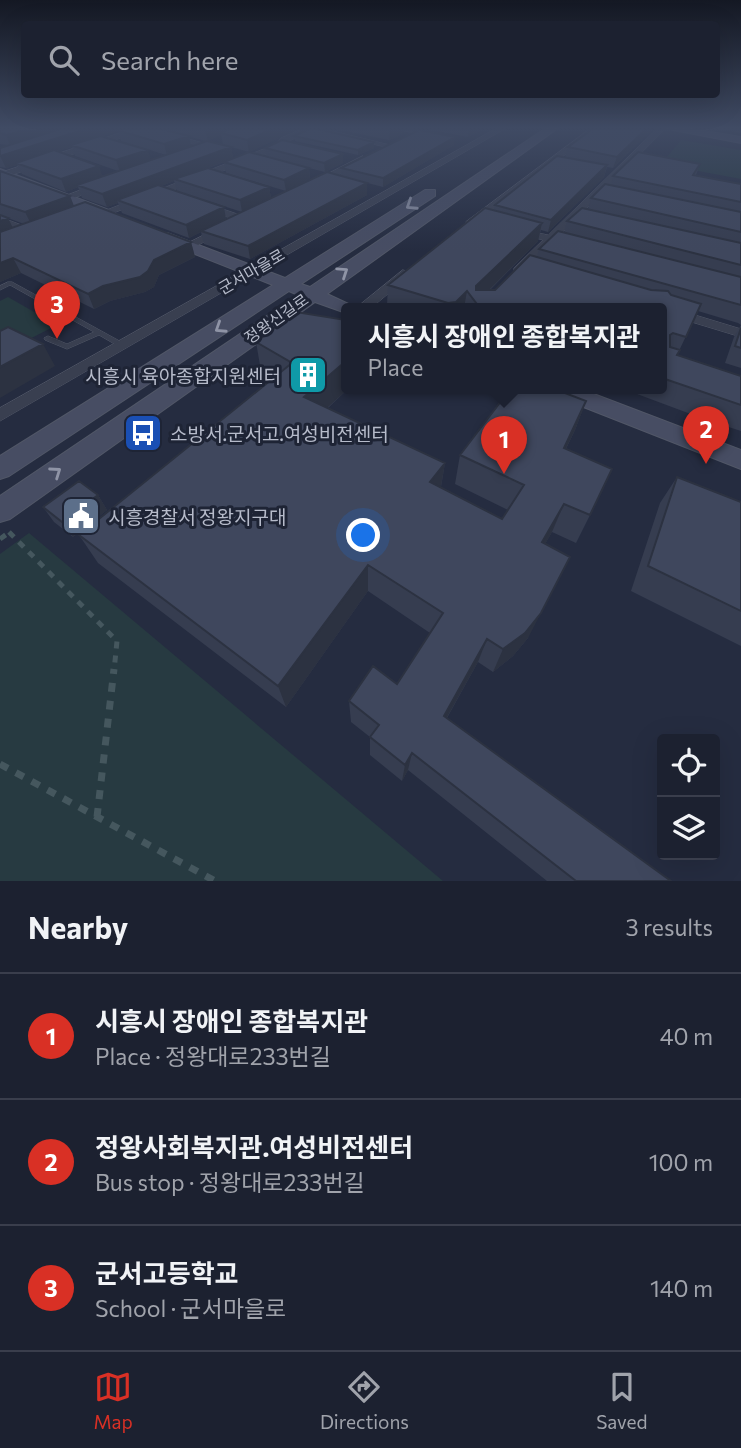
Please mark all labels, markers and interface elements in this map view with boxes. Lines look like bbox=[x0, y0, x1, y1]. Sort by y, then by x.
search box bbox=[21, 21, 720, 98]
icon: search bbox=[45, 41, 83, 79]
text: Search here bbox=[101, 44, 239, 75]
one-way arrow bbox=[406, 196, 419, 209]
street label: 군서마을로 bbox=[214, 244, 288, 298]
one-way arrow bbox=[335, 268, 348, 280]
pin: 3 bbox=[34, 281, 80, 339]
street label: 정왕신길로 bbox=[240, 289, 312, 347]
popup bbox=[341, 303, 667, 394]
one-way arrow bbox=[215, 319, 228, 332]
text: 시흥시 장애인 종합복지관 bbox=[367, 320, 641, 351]
text: Place bbox=[367, 353, 423, 381]
building icon: 시흥시 육아종합지원센터 bbox=[287, 354, 329, 396]
place label: 시흥시 육아종합지원센터 bbox=[85, 364, 281, 387]
pin: 2 bbox=[683, 406, 729, 464]
bus stop icon: 소방서.군서고.여성비전센터 bbox=[122, 412, 164, 454]
pin: 1 bbox=[481, 416, 527, 474]
place label: 소방서.군서고.여성비전센터 bbox=[170, 422, 389, 445]
one-way arrow bbox=[48, 468, 61, 480]
public building icon: 시흥경찰서 정왕지구대 bbox=[60, 495, 102, 537]
place label: 시흥경찰서 정왕지구대 bbox=[108, 505, 286, 528]
your location bbox=[346, 518, 380, 552]
map controls bbox=[657, 734, 720, 860]
button: locate bbox=[657, 734, 720, 797]
button: layers bbox=[657, 797, 720, 860]
text: Nearby bbox=[28, 908, 128, 945]
text: 3 results bbox=[626, 913, 713, 941]
text: 시흥시 장애인 종합복지관 bbox=[95, 1005, 368, 1036]
text: 1 bbox=[46, 1022, 56, 1050]
text: 40 m bbox=[660, 1022, 713, 1050]
text: Place · 정왕대로233번길 bbox=[95, 1042, 331, 1070]
text: 정왕사회복지관.여성비전센터 bbox=[95, 1131, 413, 1162]
text: 2 bbox=[44, 1148, 58, 1176]
text: 100 m bbox=[649, 1148, 713, 1176]
text: Bus stop · 정왕대로233번길 bbox=[95, 1168, 365, 1196]
text: 군서고등학교 bbox=[95, 1257, 239, 1288]
text: 3 bbox=[44, 1274, 58, 1302]
text: 140 m bbox=[650, 1274, 713, 1302]
text: School · 군서마을로 bbox=[95, 1294, 286, 1322]
tab: Map bbox=[94, 1368, 133, 1433]
tab: Directions bbox=[320, 1368, 409, 1433]
tab: Saved bbox=[596, 1368, 647, 1433]

